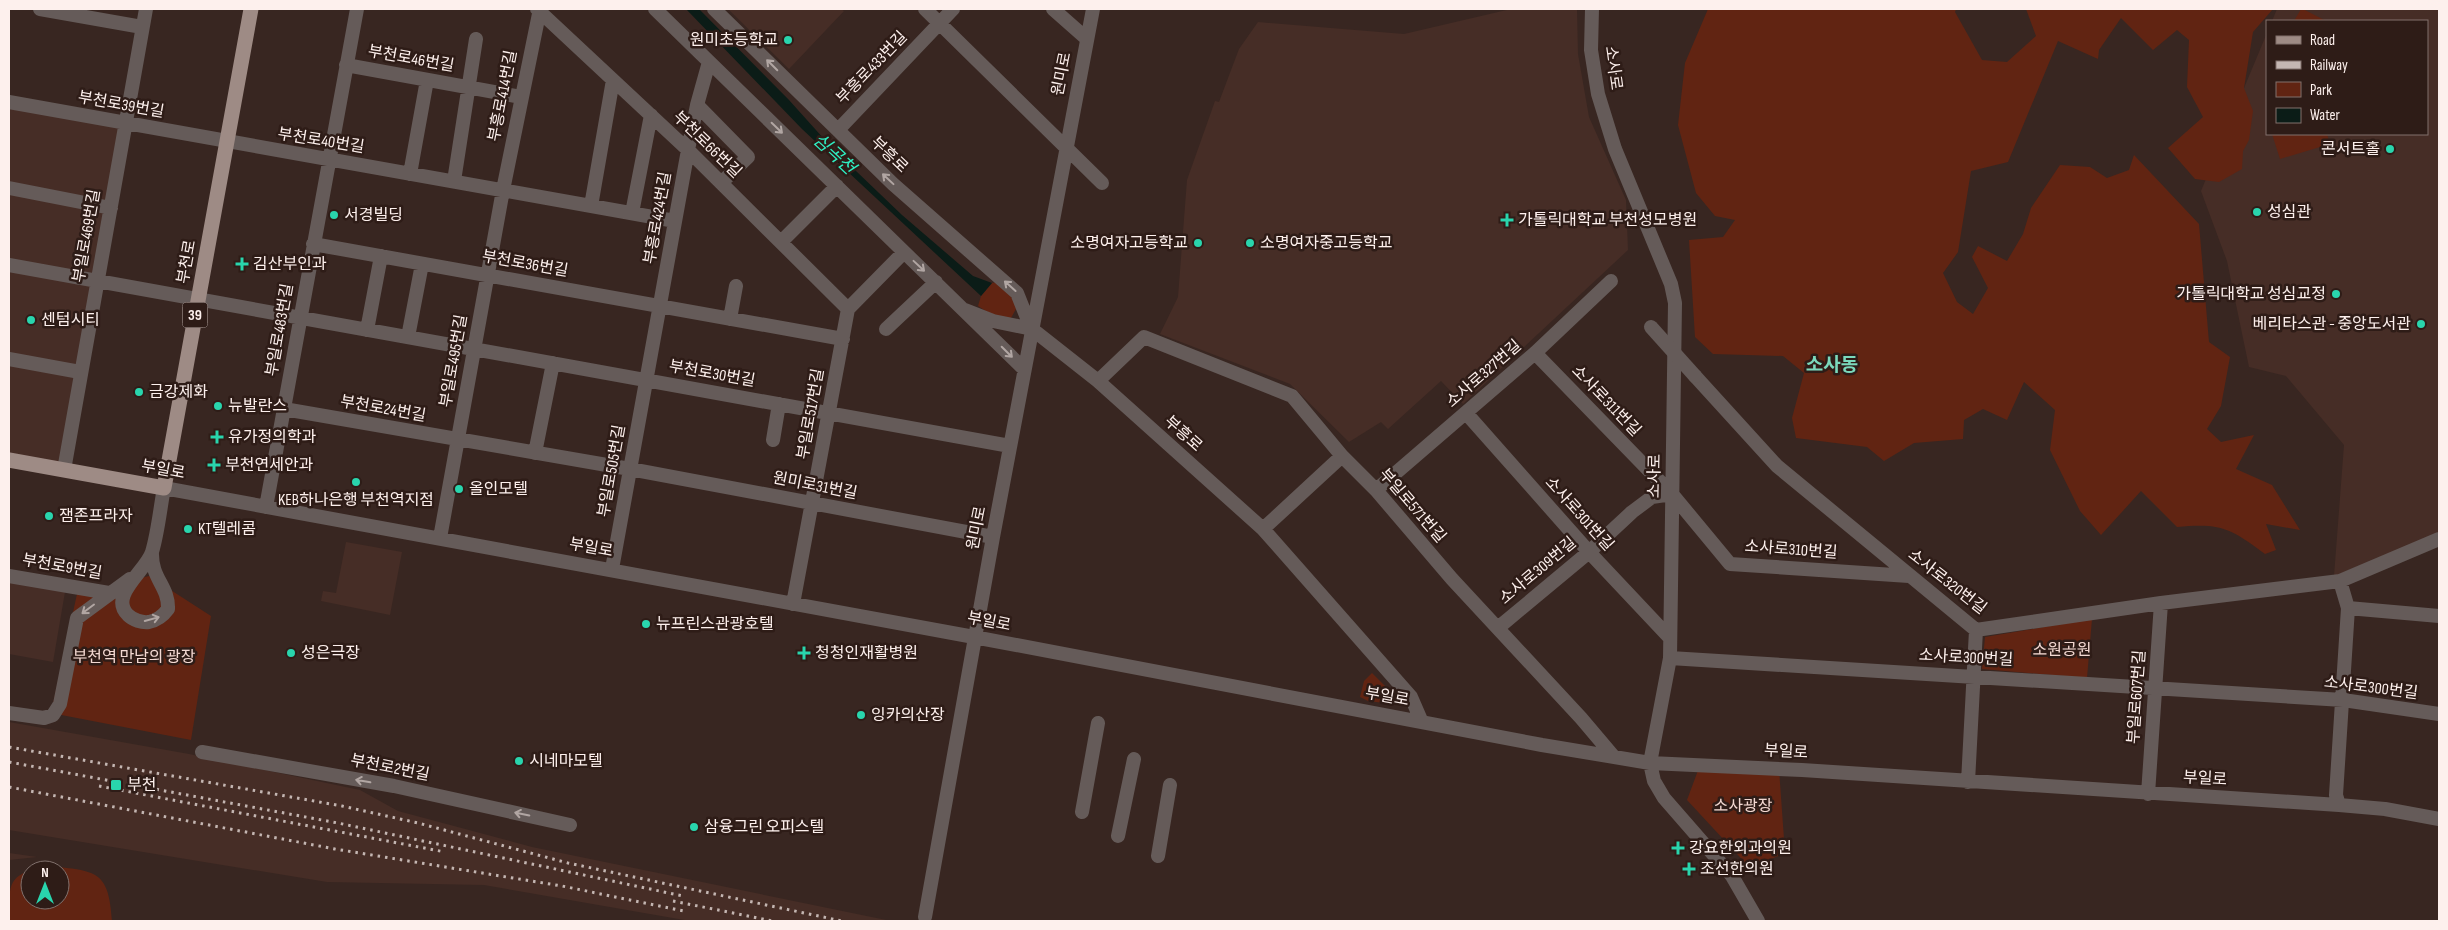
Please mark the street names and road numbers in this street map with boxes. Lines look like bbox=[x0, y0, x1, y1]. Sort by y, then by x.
street label: 부흥로433번길 bbox=[833, 28, 911, 108]
street label: 부천로46번길 bbox=[366, 42, 456, 76]
street label: 소사로 bbox=[1601, 45, 1626, 91]
street label: 부흥로414번길 bbox=[485, 49, 521, 143]
street label: 원미로 bbox=[1048, 50, 1076, 97]
street label: 부천로39번길 bbox=[76, 88, 166, 122]
street label: 부천로66번길 bbox=[669, 108, 745, 182]
street label: 부천로40번길 bbox=[276, 125, 366, 157]
street label: 부흥로 bbox=[867, 133, 912, 177]
street label: 부흥로424번길 bbox=[641, 170, 675, 266]
street label: 부일로469번길 bbox=[69, 188, 105, 284]
street label: 부천로 bbox=[174, 238, 200, 285]
street label: 부천로36번길 bbox=[480, 247, 570, 281]
street label: 부일로483번길 bbox=[262, 282, 298, 378]
road number: 39 bbox=[182, 302, 208, 328]
street label: 부일로495번길 bbox=[436, 313, 472, 409]
street label: 소사로327번길 bbox=[1443, 336, 1525, 412]
street label: 부천로30번길 bbox=[667, 357, 757, 391]
street label: 소사로311번길 bbox=[1567, 361, 1645, 441]
street label: 부일로517번길 bbox=[794, 367, 828, 461]
street label: 부천로24번길 bbox=[339, 392, 427, 426]
street label: 부흥로 bbox=[1160, 412, 1206, 456]
street label: 부일로505번길 bbox=[595, 423, 629, 519]
street label: 소사로 bbox=[1645, 453, 1665, 498]
street label: 부일로 bbox=[140, 457, 187, 483]
street label: 부일로571번길 bbox=[1375, 465, 1449, 547]
street label: 원미로31번길 bbox=[771, 468, 859, 504]
street label: 소사로301번길 bbox=[1541, 473, 1617, 555]
street label: 원미로 bbox=[963, 504, 991, 551]
street label: 소사로309번길 bbox=[1496, 533, 1580, 609]
street label: 부일로 bbox=[568, 535, 615, 561]
street label: 소사로310번길 bbox=[1744, 537, 1838, 563]
street label: 소사로320번길 bbox=[1904, 546, 1990, 618]
street label: 부천로9번길 bbox=[21, 551, 103, 583]
street label: 부일로 bbox=[966, 608, 1013, 636]
street label: 소사로300번길 bbox=[1918, 646, 2014, 670]
street label: 부일로607번길 bbox=[2124, 649, 2150, 745]
street label: 소사로300번길 bbox=[2323, 673, 2419, 703]
street label: 부일로 bbox=[1364, 684, 1411, 710]
street label: 부일로 bbox=[1763, 741, 1809, 763]
street label: 부천로2번길 bbox=[349, 751, 431, 785]
street label: 부일로 bbox=[2182, 768, 2228, 790]

